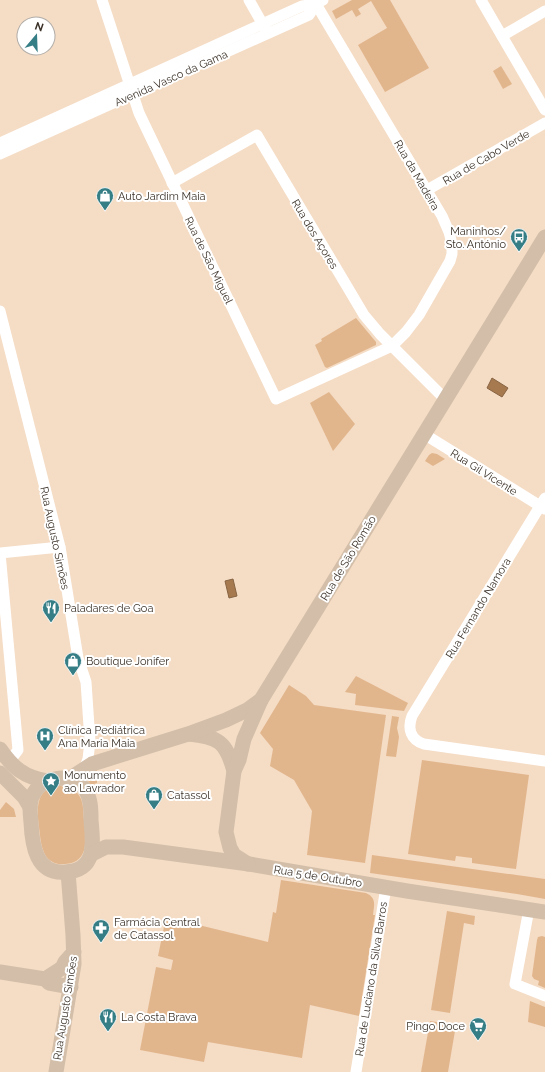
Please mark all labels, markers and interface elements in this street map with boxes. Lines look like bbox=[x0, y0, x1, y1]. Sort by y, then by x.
north arrow bbox=[16, 16, 56, 56]
text: N bbox=[33, 20, 45, 35]
street label: Avenida Vasco da Gama bbox=[113, 48, 230, 109]
street label: Rua de Cabo Verde bbox=[441, 127, 532, 188]
street label: Rua da Madeira bbox=[391, 138, 442, 213]
shop icon: Auto Jardim Maia bbox=[95, 186, 115, 211]
place label: Auto Jardim Maia bbox=[118, 190, 206, 203]
street label: Rua dos Açores bbox=[289, 197, 340, 271]
street label: Rua de São Miguel bbox=[182, 215, 235, 306]
place label: Maninhos/ Sto. António bbox=[446, 225, 506, 251]
bus stop icon: Maninhos/ Sto. António bbox=[509, 227, 529, 252]
street label: Rua Gil Vicente bbox=[448, 447, 520, 498]
street label: Rua Augusto Simões bbox=[37, 485, 72, 591]
street label: Rua de São Romão bbox=[318, 513, 379, 603]
street label: Rua Fernando Namora bbox=[443, 556, 514, 661]
restaurant icon: Paladares de Goa bbox=[41, 598, 61, 623]
place label: Paladares de Goa bbox=[64, 602, 153, 615]
shop icon: Boutique Jonifer bbox=[63, 651, 83, 676]
place label: Boutique Jonifer bbox=[86, 655, 169, 668]
place label: Clínica Pediátrica Ana Maria Maia bbox=[58, 724, 145, 750]
hospital icon: Clínica Pediátrica Ana Maria Maia bbox=[35, 726, 55, 751]
place label: Monumento ao Lavrador bbox=[64, 769, 127, 795]
place icon: Monumento ao Lavrador bbox=[41, 771, 61, 796]
shop icon: Catassol bbox=[144, 785, 164, 810]
place label: Catassol bbox=[167, 789, 210, 802]
street label: Rua 5 de Outubro bbox=[273, 863, 364, 890]
street label: Rua de Luciano da Silva Barros bbox=[353, 901, 390, 1057]
place label: Farmácia Central de Catassol bbox=[114, 916, 200, 942]
pharmacy icon: Farmácia Central de Catassol bbox=[91, 918, 111, 943]
street label: Rua Augusto Simões bbox=[51, 955, 80, 1061]
restaurant icon: La Costa Brava bbox=[98, 1007, 118, 1032]
place label: La Costa Brava bbox=[121, 1011, 197, 1024]
supermarket icon: Pingo Doce bbox=[468, 1016, 488, 1041]
place label: Pingo Doce bbox=[406, 1020, 466, 1033]

